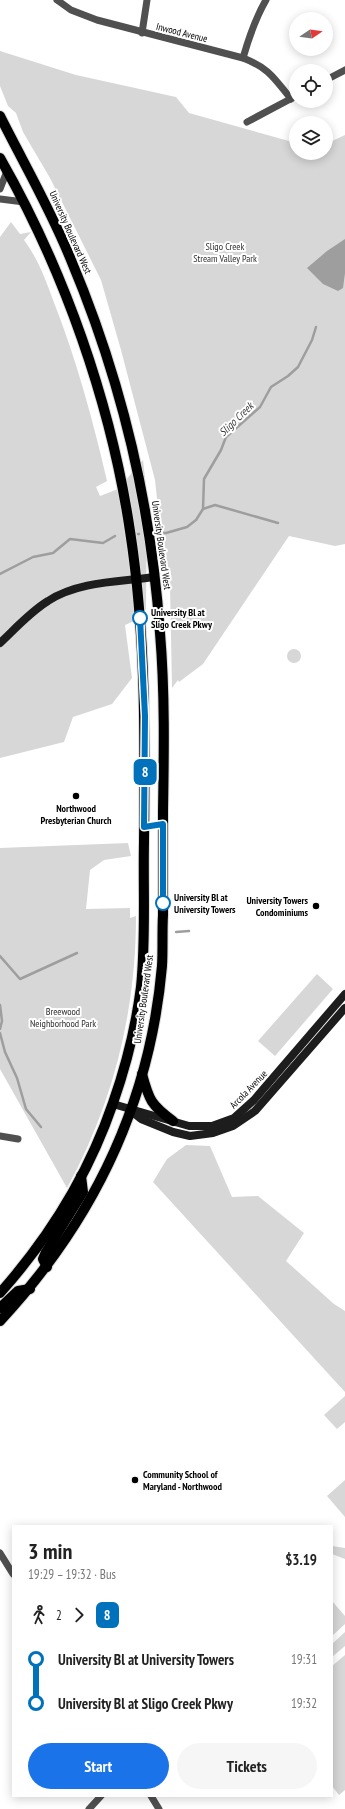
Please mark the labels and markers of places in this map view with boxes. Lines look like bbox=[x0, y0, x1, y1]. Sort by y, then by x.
place label: University Bl at Sligo Creek Pkwy bbox=[151, 606, 213, 631]
marker: University Bl at Sligo Creek Pkwy bbox=[132, 610, 148, 626]
marker: Northwood Presbyterian Church bbox=[71, 791, 81, 801]
place label: Northwood Presbyterian Church bbox=[41, 802, 112, 827]
place label: University Bl at University Towers bbox=[174, 891, 236, 916]
place label: University Towers Condominiums bbox=[246, 894, 308, 919]
marker: University Bl at University Towers bbox=[155, 895, 171, 911]
marker: University Towers Condominiums bbox=[311, 901, 321, 911]
place label: Community School of Maryland - Northwood bbox=[143, 1468, 222, 1493]
marker: Community School of Maryland - Northwood bbox=[130, 1475, 140, 1485]

